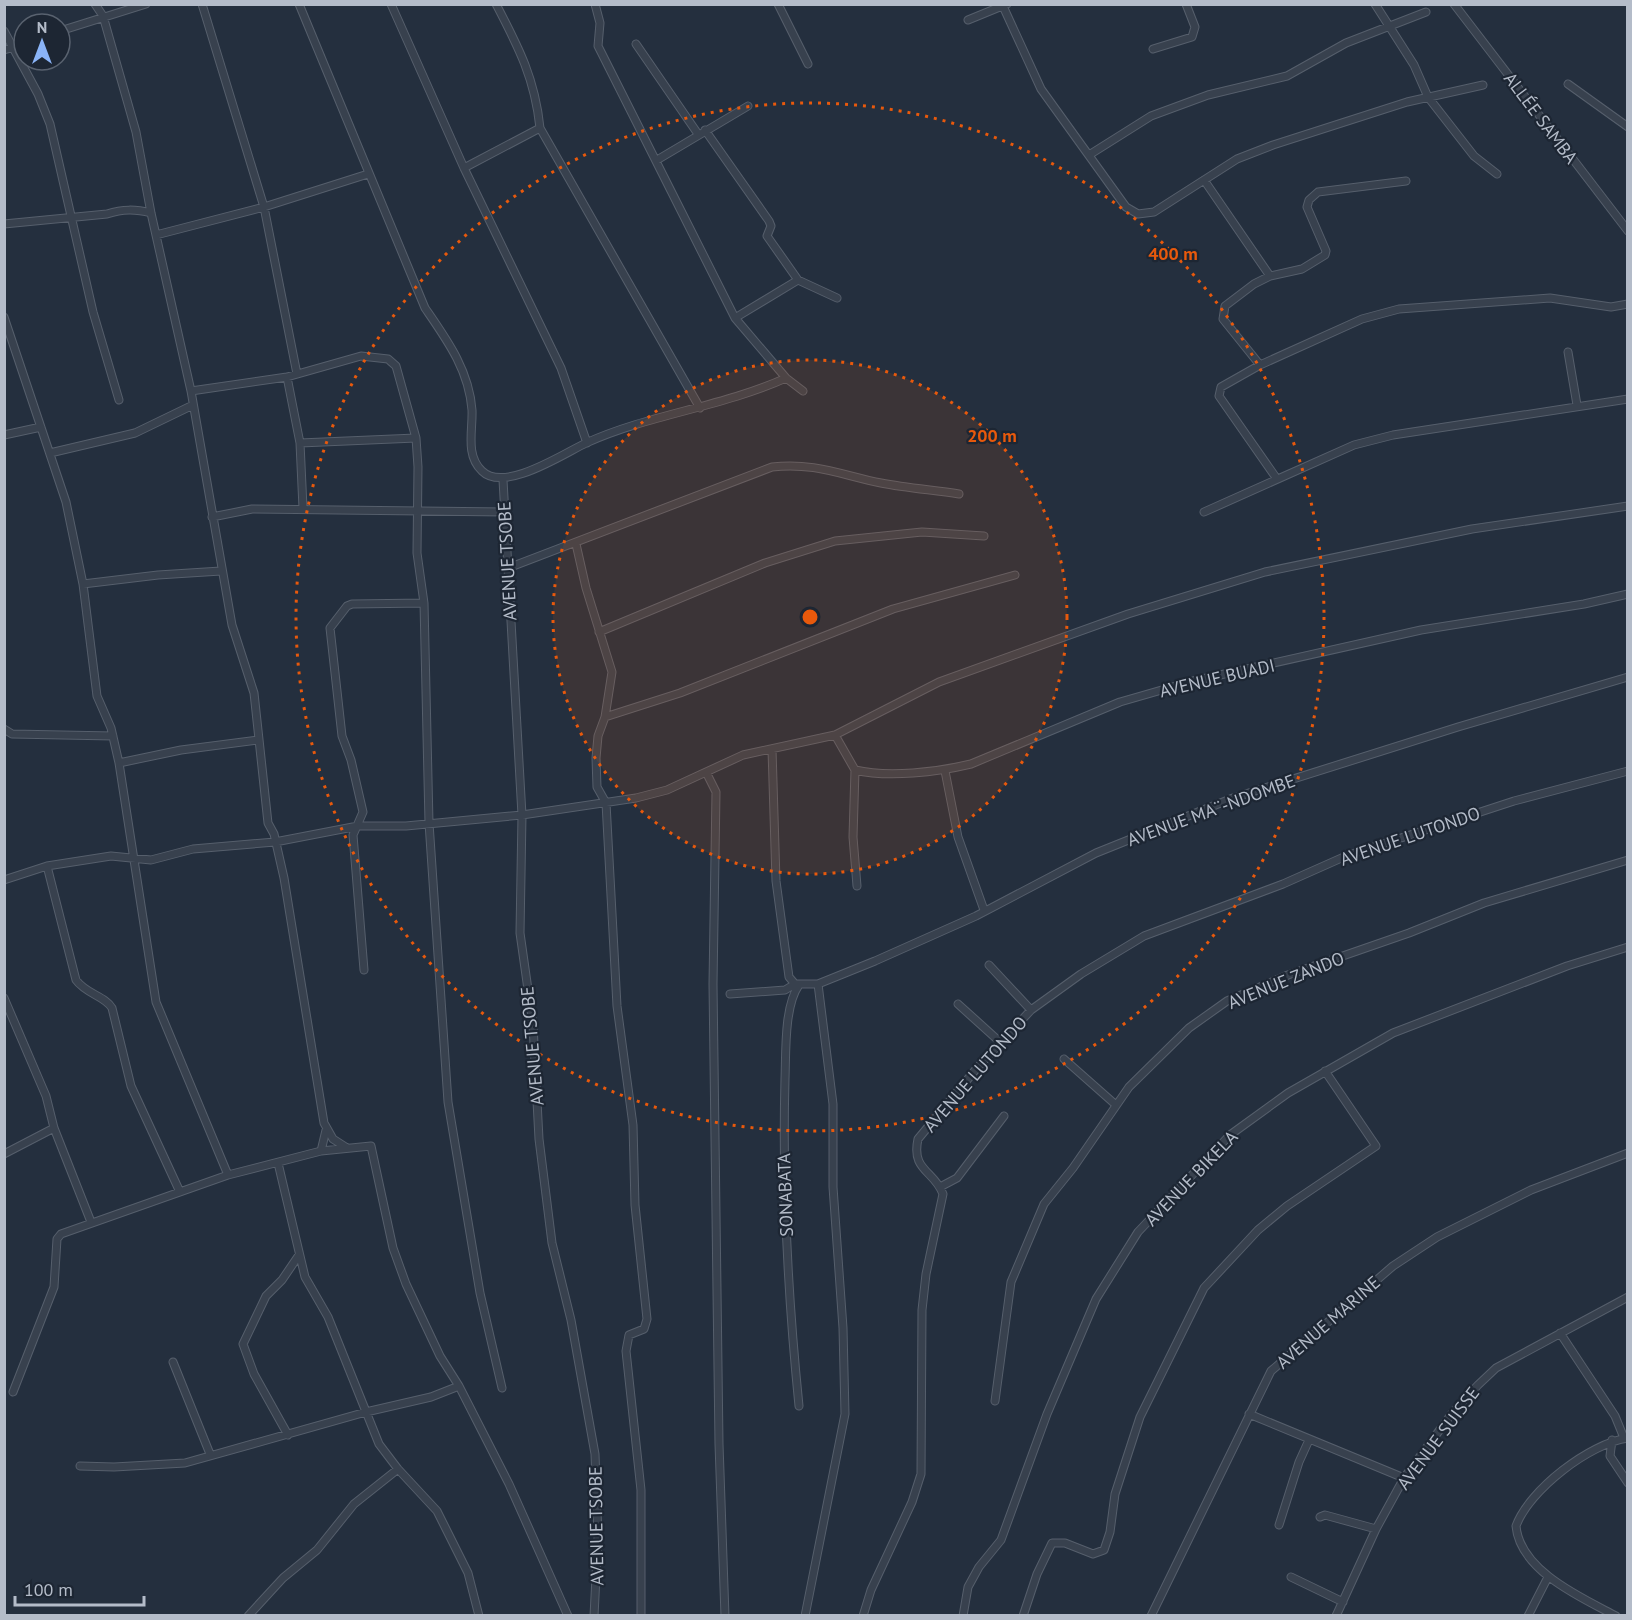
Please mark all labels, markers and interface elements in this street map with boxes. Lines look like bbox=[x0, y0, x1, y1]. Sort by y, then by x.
north arrow bbox=[12, 12, 72, 72]
text: N bbox=[37, 17, 47, 37]
street label: ALLÉE SAMBA bbox=[1499, 68, 1583, 169]
text: 400 m bbox=[1148, 242, 1198, 265]
text: 200 m bbox=[967, 424, 1017, 447]
street label: AVENUE TSOBE bbox=[492, 501, 522, 621]
centre of rings bbox=[800, 607, 820, 627]
street label: AVENUE BUADI bbox=[1157, 654, 1277, 702]
street label: AVENUE MA¨-NDOMBE bbox=[1124, 769, 1298, 851]
street label: AVENUE LUTONDO bbox=[1337, 801, 1483, 871]
street label: AVENUE ZANDO bbox=[1224, 946, 1348, 1014]
street label: AVENUE TSOBE bbox=[515, 986, 549, 1106]
street label: AVENUE LUTONDO bbox=[918, 1011, 1032, 1137]
street label: AVENUE BIKELA bbox=[1140, 1125, 1243, 1231]
street label: SONABATA bbox=[772, 1152, 798, 1237]
street label: AVENUE MARINE bbox=[1271, 1271, 1385, 1373]
street label: AVENUE SUISSE bbox=[1392, 1382, 1484, 1494]
street label: AVENUE TSOBE bbox=[583, 1466, 609, 1586]
scale bar bbox=[15, 1569, 144, 1607]
text: 100 m bbox=[24, 1578, 73, 1601]

